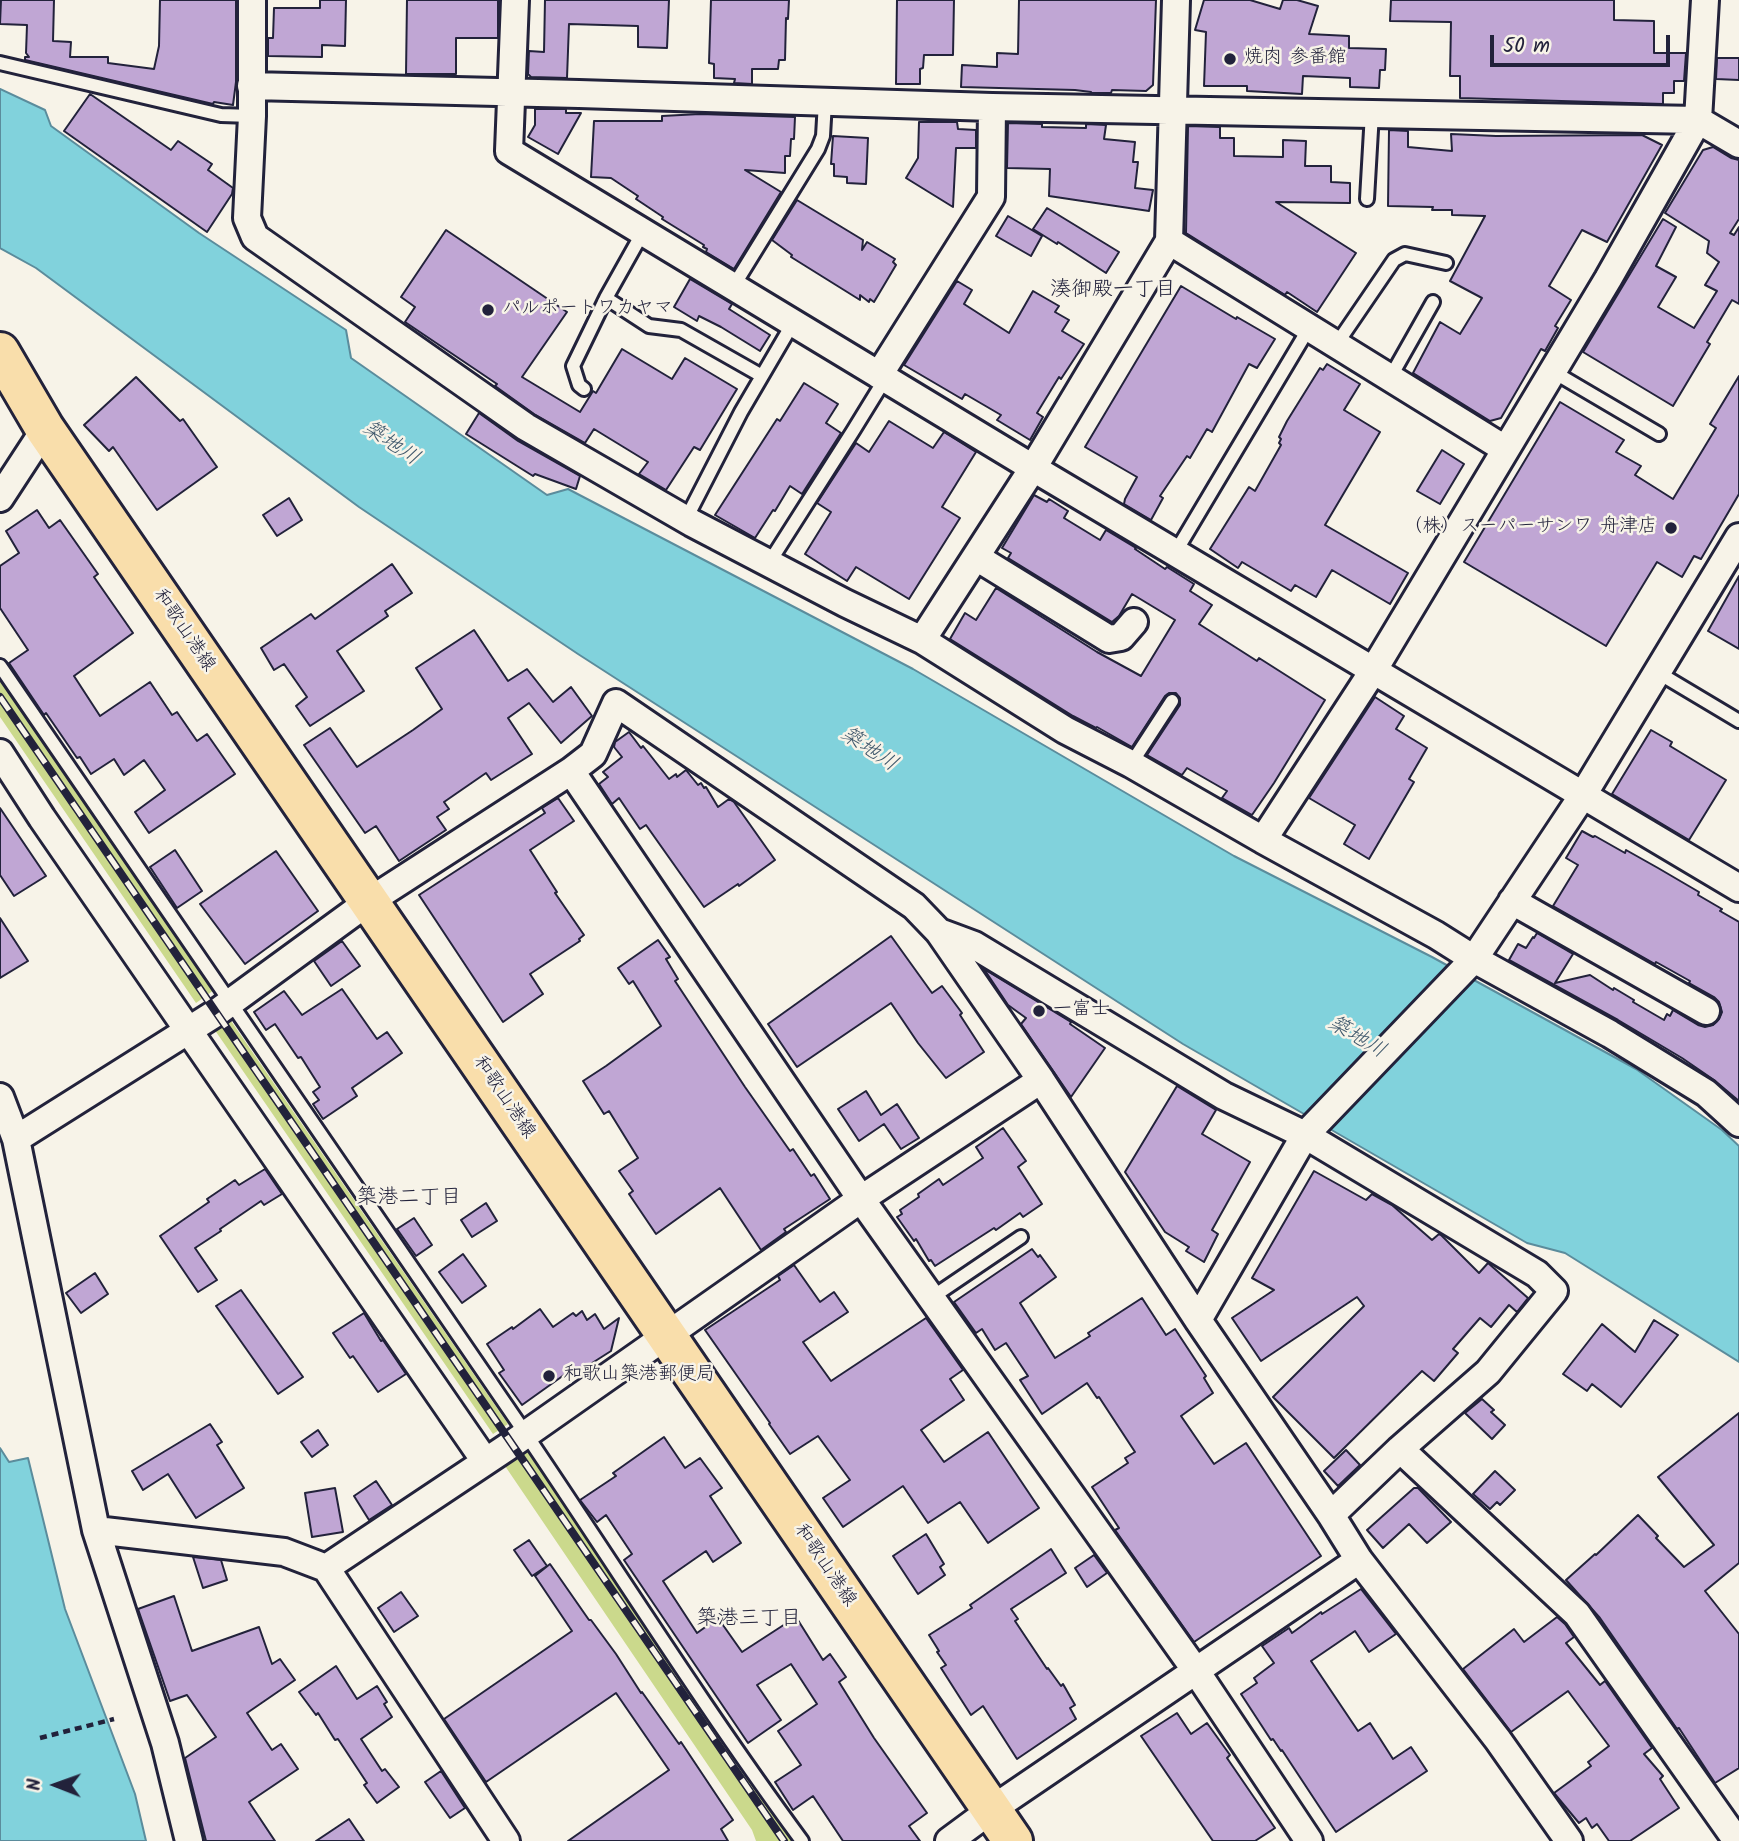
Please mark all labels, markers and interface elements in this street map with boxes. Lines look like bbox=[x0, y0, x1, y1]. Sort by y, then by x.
scale bar bbox=[1494, 21, 1674, 65]
text: 50 m bbox=[1503, 30, 1550, 63]
place label: 焼肉 参番館 bbox=[1244, 48, 1347, 70]
marker: 焼肉 参番館 bbox=[1222, 51, 1238, 67]
district label: 湊御殿一丁目 bbox=[1050, 278, 1176, 304]
place label: パルポートワカヤマ bbox=[502, 299, 673, 321]
marker: パルポートワカヤマ bbox=[480, 302, 496, 318]
water label: 築地川 bbox=[357, 417, 423, 473]
place label: （株）スーパーサンワ 舟津店 bbox=[1403, 517, 1657, 539]
marker: （株）スーパーサンワ 舟津店 bbox=[1663, 520, 1679, 536]
street label: 和歌山港線 bbox=[147, 585, 219, 677]
water label: 築地川 bbox=[835, 723, 901, 779]
place label: 一富士 bbox=[1053, 1000, 1110, 1022]
marker: 一富士 bbox=[1031, 1003, 1047, 1019]
water label: 築地川 bbox=[1322, 1012, 1390, 1066]
street label: 和歌山港線 bbox=[467, 1052, 539, 1144]
district label: 築港二丁目 bbox=[357, 1186, 461, 1212]
place label: 和歌山築港郵便局 bbox=[563, 1365, 715, 1387]
marker: 和歌山築港郵便局 bbox=[541, 1368, 557, 1384]
street label: 和歌山港線 bbox=[788, 1520, 860, 1612]
district label: 築港三丁目 bbox=[697, 1607, 801, 1633]
north arrow bbox=[21, 1750, 91, 1820]
text: N bbox=[20, 1778, 50, 1791]

